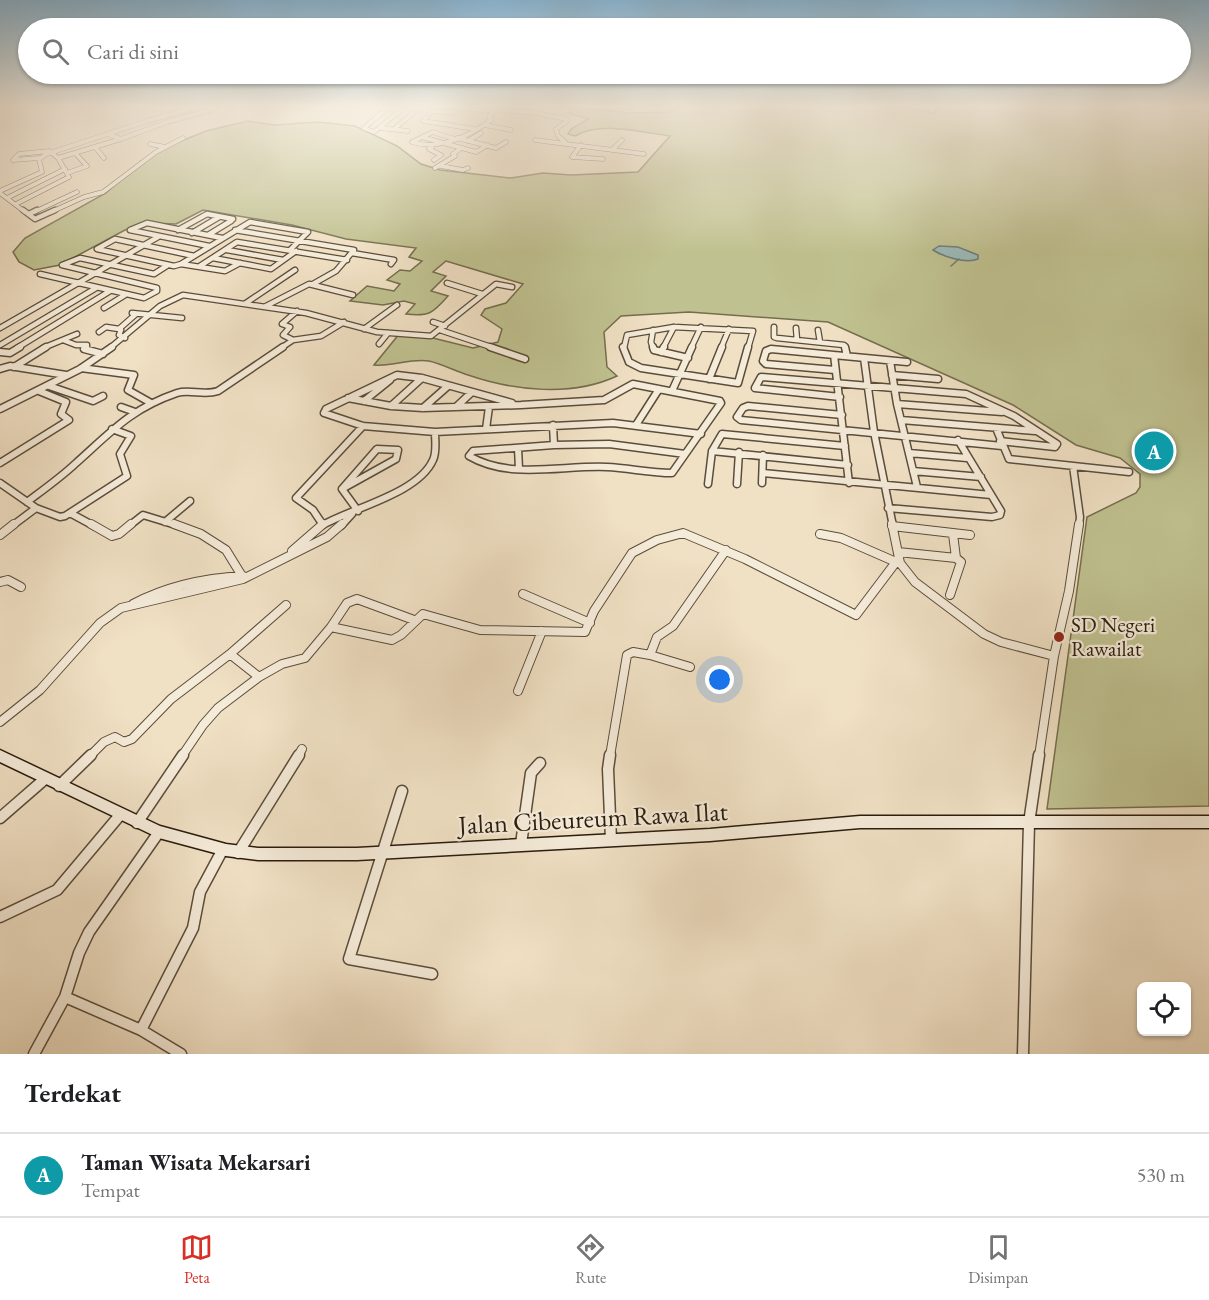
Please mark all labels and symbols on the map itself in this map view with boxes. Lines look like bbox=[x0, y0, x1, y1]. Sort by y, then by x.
pin: A bbox=[1134, 428, 1174, 474]
place label: SD Negeri Rawailat bbox=[1071, 611, 1155, 662]
marker: SD Negeri Rawailat bbox=[1052, 630, 1066, 644]
your location bbox=[705, 665, 734, 694]
street label: Jalan Cibeureum Rawa Ilat bbox=[455, 794, 729, 842]

